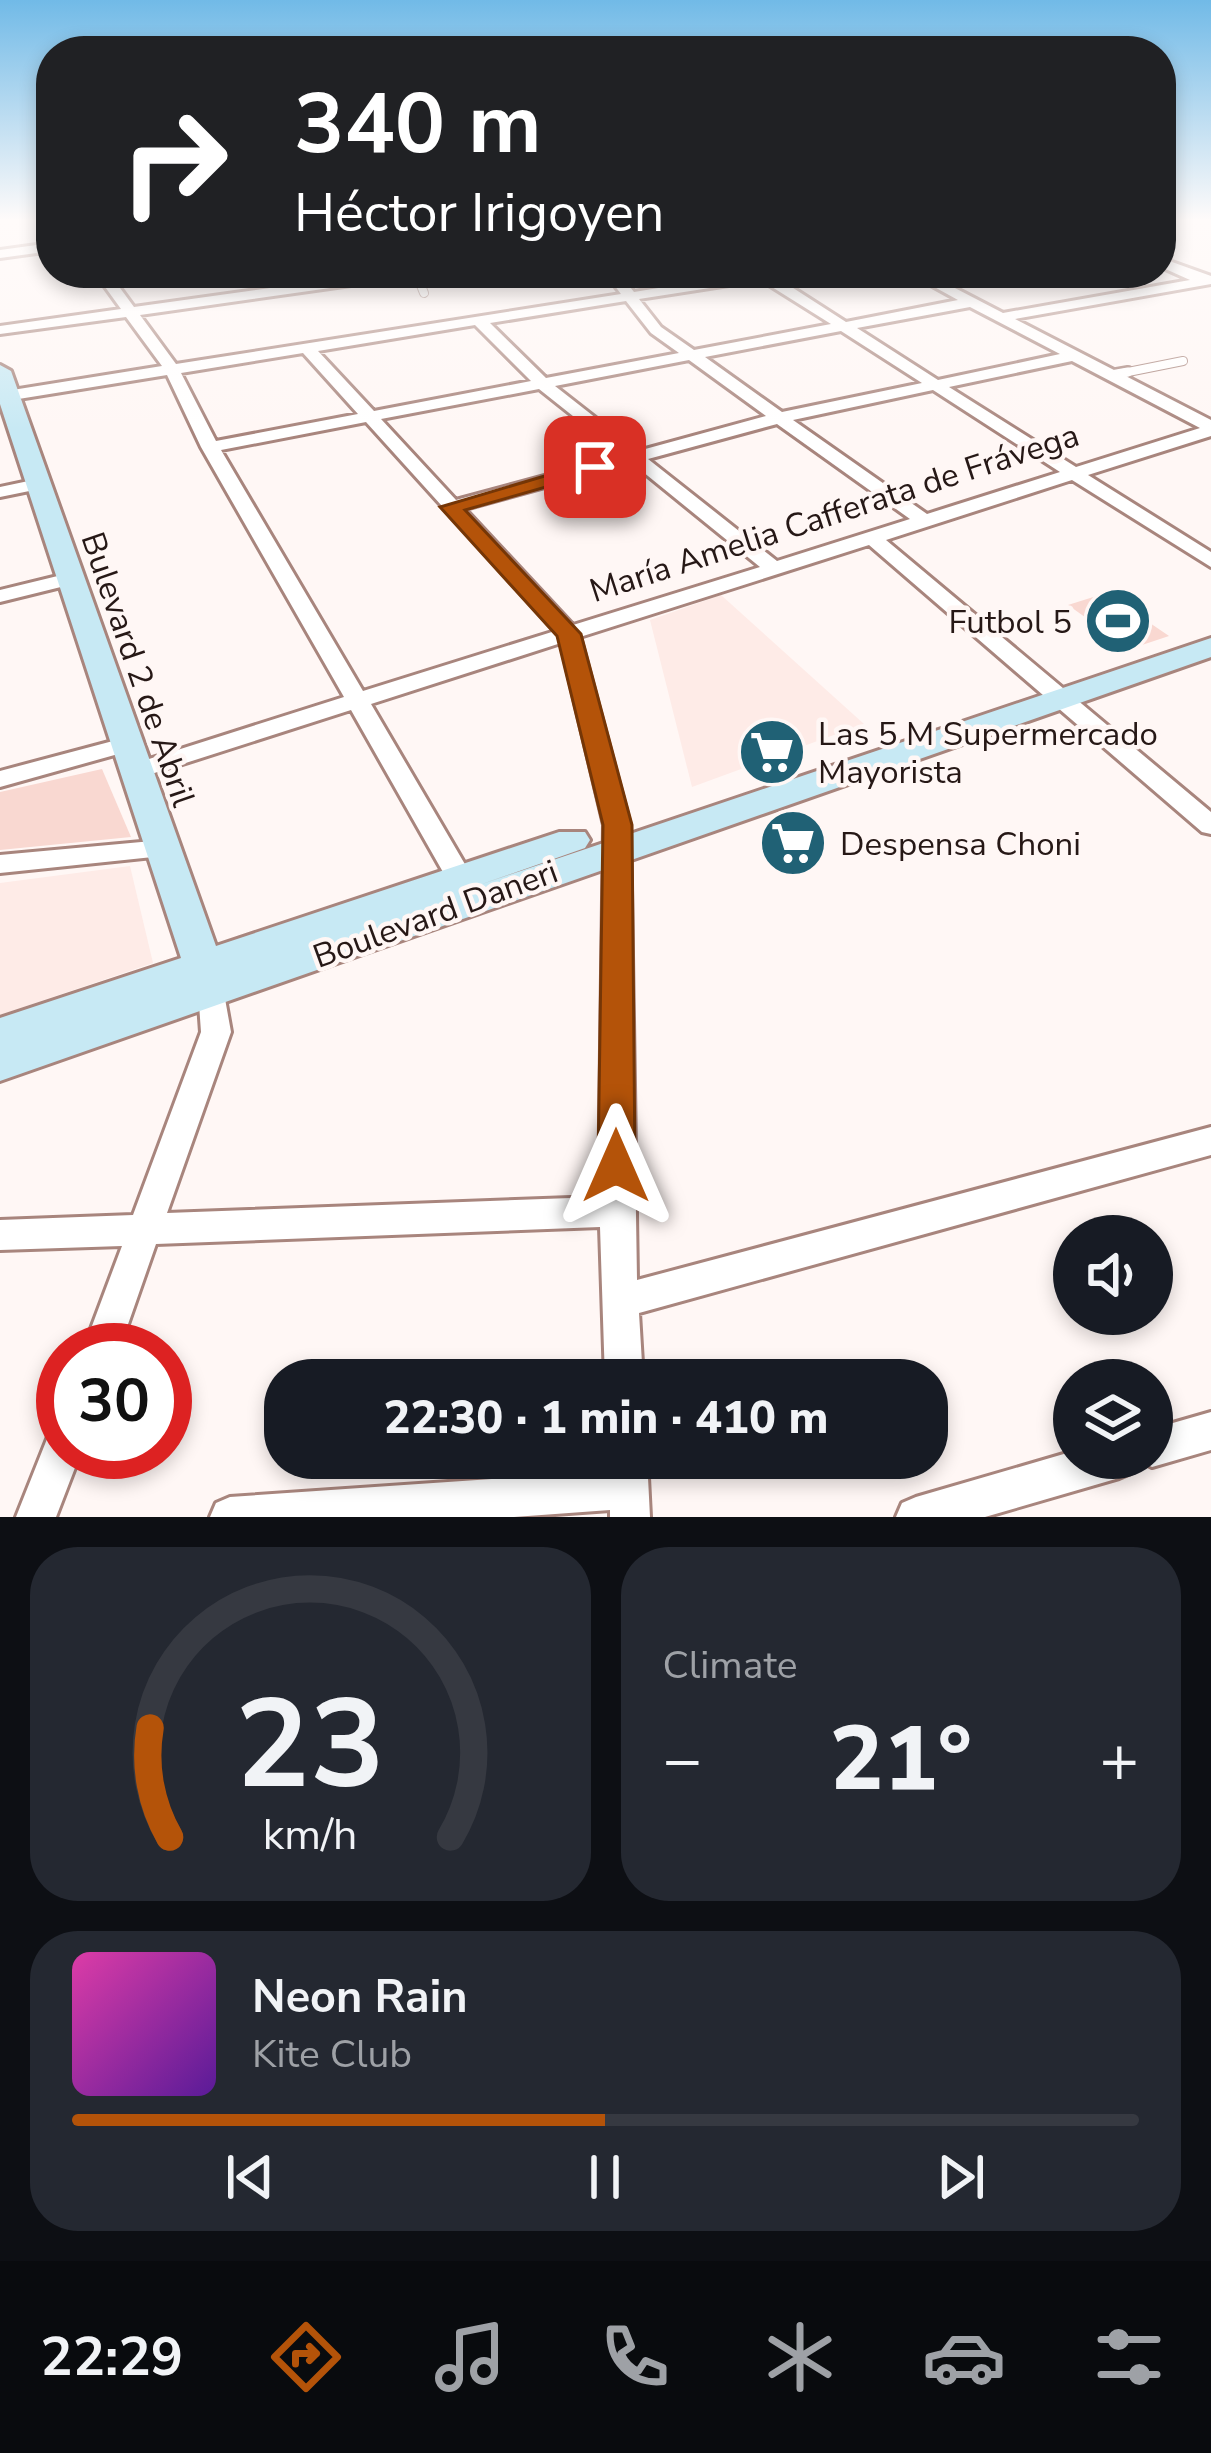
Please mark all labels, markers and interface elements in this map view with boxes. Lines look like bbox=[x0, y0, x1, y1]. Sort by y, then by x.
text: 340 m bbox=[294, 67, 542, 182]
icon: right bbox=[96, 84, 252, 240]
text: Héctor Irigoyen bbox=[294, 176, 664, 250]
street label: María Amelia Cafferata de Frávega bbox=[584, 413, 1085, 614]
pin bbox=[544, 416, 646, 518]
icon: arrive bbox=[562, 434, 628, 500]
street label: Bulevard 2 de Abril bbox=[70, 526, 206, 813]
sports icon: Futbol 5 bbox=[1083, 586, 1153, 656]
place label: Futbol 5 bbox=[949, 600, 1072, 645]
place label: Las 5 M Supermercado Mayorista bbox=[818, 712, 1158, 795]
supermarket icon: Las 5 M Supermercado Mayorista bbox=[737, 717, 807, 787]
supermarket icon: Despensa Choni bbox=[758, 808, 828, 878]
place label: Despensa Choni bbox=[840, 822, 1081, 867]
street label: Boulevard Daneri bbox=[307, 849, 564, 980]
position arrow bbox=[553, 1103, 679, 1229]
map controls bbox=[1053, 1215, 1173, 1479]
button: sound bbox=[1053, 1215, 1173, 1335]
speed limit sign: 30 bbox=[36, 1323, 192, 1479]
button: layers bbox=[1053, 1359, 1173, 1479]
text: 22:30 · 1 min · 410 m bbox=[383, 1388, 829, 1449]
text: Climate bbox=[663, 1639, 798, 1692]
text: 23 bbox=[235, 1660, 385, 1830]
text: 21° bbox=[829, 1698, 972, 1821]
text: − bbox=[663, 1715, 702, 1805]
text: + bbox=[1099, 1715, 1139, 1805]
text: km/h bbox=[263, 1806, 358, 1864]
text: Neon Rain bbox=[252, 1967, 468, 2028]
text: Kite Club bbox=[252, 2028, 412, 2081]
icon: previous bbox=[217, 2144, 283, 2210]
icon: pause bbox=[572, 2144, 638, 2210]
icon: next bbox=[928, 2144, 994, 2210]
icon: directions bbox=[264, 2315, 348, 2399]
icon: music bbox=[428, 2315, 512, 2399]
icon: phone bbox=[593, 2315, 677, 2399]
icon: climate bbox=[758, 2315, 842, 2399]
icon: car bbox=[922, 2315, 1006, 2399]
icon: filters bbox=[1087, 2315, 1171, 2399]
text: 22:29 bbox=[40, 2320, 183, 2394]

